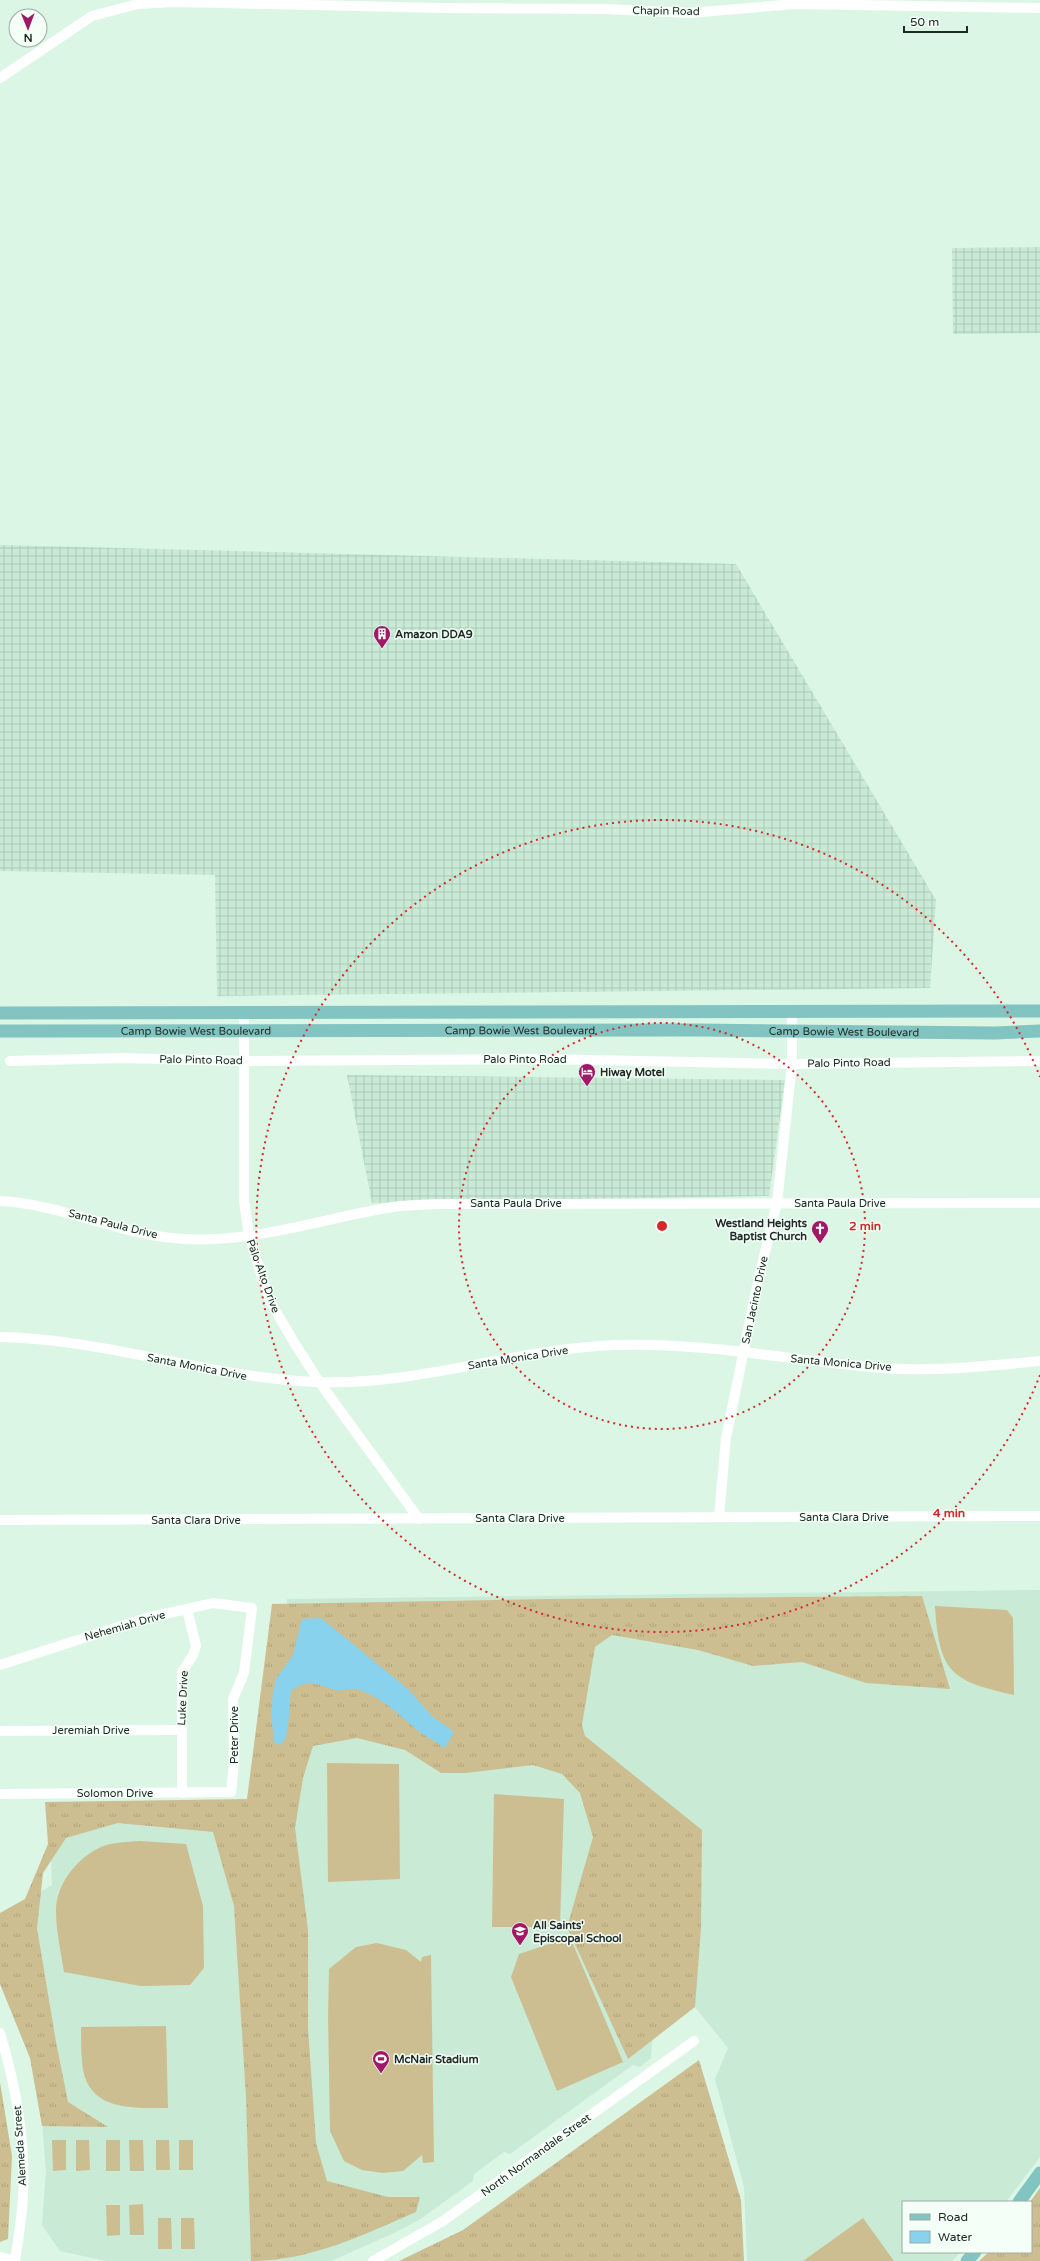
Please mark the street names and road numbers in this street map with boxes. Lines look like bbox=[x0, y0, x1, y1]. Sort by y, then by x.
street label: Chapin Road bbox=[632, 4, 700, 18]
street label: Camp Bowie West Boulevard bbox=[121, 1024, 271, 1037]
street label: Camp Bowie West Boulevard bbox=[445, 1024, 595, 1037]
street label: Camp Bowie West Boulevard bbox=[769, 1024, 919, 1039]
street label: Palo Pinto Road bbox=[159, 1053, 243, 1067]
street label: Palo Pinto Road bbox=[483, 1053, 567, 1066]
street label: Palo Pinto Road bbox=[807, 1056, 891, 1070]
street label: Santa Paula Drive bbox=[470, 1197, 562, 1210]
street label: Santa Paula Drive bbox=[794, 1197, 886, 1210]
street label: Santa Paula Drive bbox=[67, 1207, 159, 1241]
street label: Palo Alto Drive bbox=[244, 1237, 282, 1315]
street label: San Jacinto Drive bbox=[739, 1255, 771, 1345]
street label: Santa Monica Drive bbox=[467, 1344, 569, 1372]
street label: Santa Monica Drive bbox=[146, 1351, 248, 1383]
street label: Santa Monica Drive bbox=[790, 1352, 892, 1374]
street label: Santa Clara Drive bbox=[799, 1511, 889, 1524]
street label: Santa Clara Drive bbox=[475, 1512, 565, 1525]
street label: Santa Clara Drive bbox=[151, 1514, 241, 1527]
street label: Nehemiah Drive bbox=[83, 1608, 167, 1644]
street label: Luke Drive bbox=[175, 1670, 191, 1726]
street label: Peter Drive bbox=[228, 1706, 241, 1764]
street label: Jeremiah Drive bbox=[52, 1724, 130, 1737]
street label: Solomon Drive bbox=[77, 1787, 153, 1800]
street label: Alemeda Street bbox=[11, 2105, 29, 2187]
street label: North Normandale Street bbox=[479, 2111, 593, 2199]

